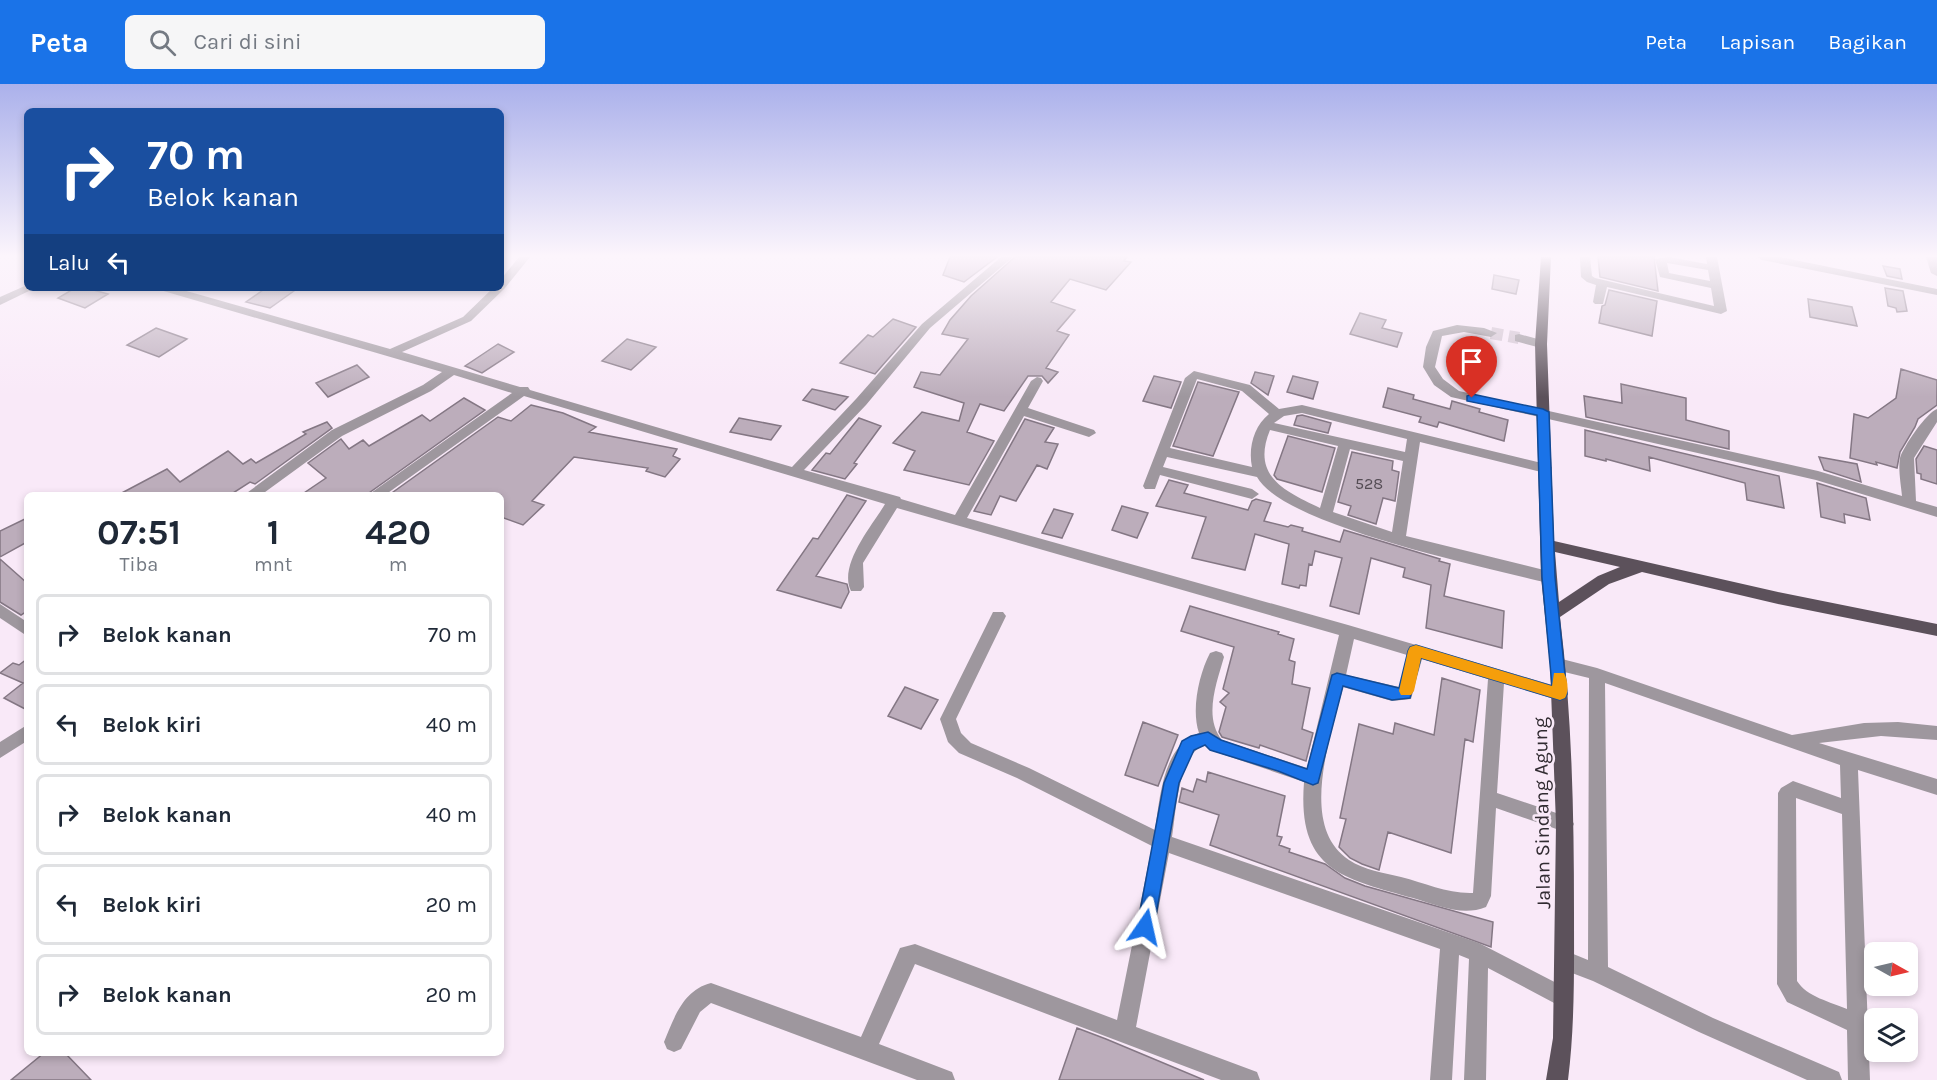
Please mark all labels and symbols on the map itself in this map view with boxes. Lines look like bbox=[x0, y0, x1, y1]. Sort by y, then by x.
pin bbox=[1446, 336, 1497, 398]
house number: 528 bbox=[1355, 474, 1383, 493]
street label: Jalan Sindang Agung bbox=[1529, 717, 1555, 909]
position arrow bbox=[1113, 895, 1177, 959]
north arrow bbox=[1864, 942, 1918, 996]

